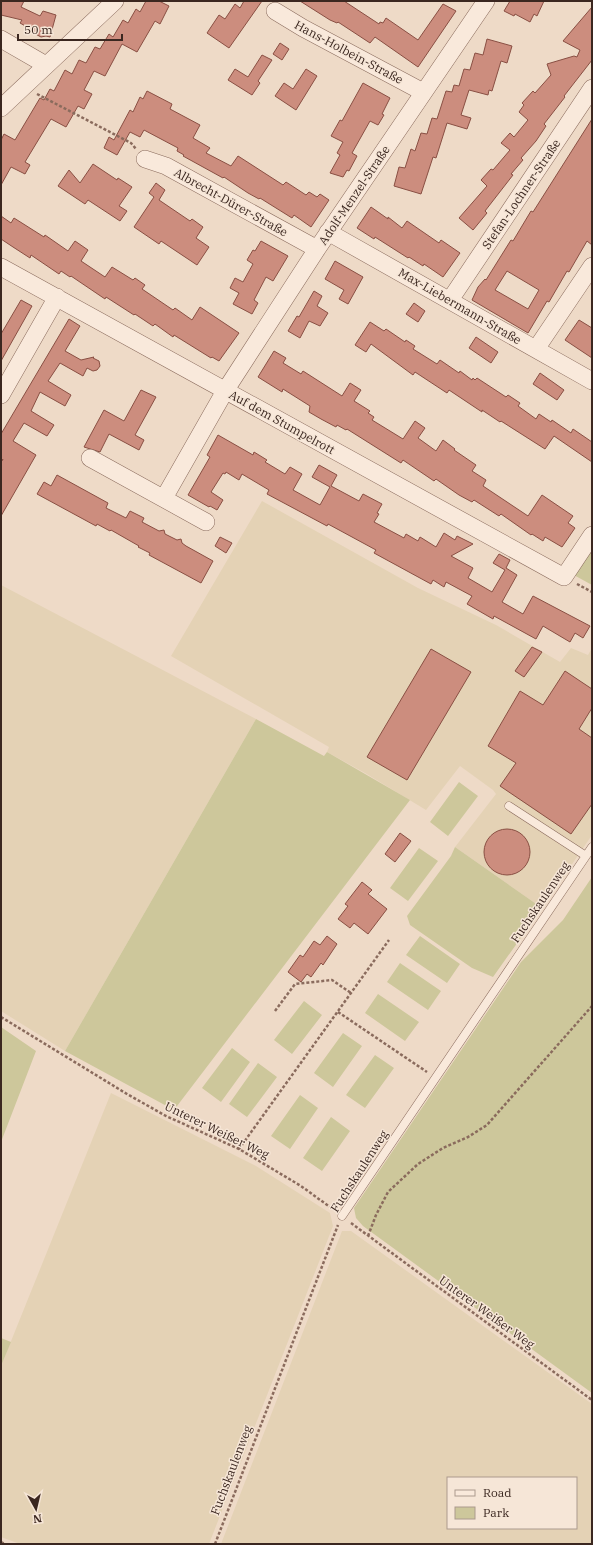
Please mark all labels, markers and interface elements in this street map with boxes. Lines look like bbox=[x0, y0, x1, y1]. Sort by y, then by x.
scale bar bbox=[18, 16, 122, 42]
street label: Hans-Holbein-Straße bbox=[292, 17, 406, 87]
text: 50 m bbox=[24, 22, 53, 37]
street label: Stefan-Lochner-Straße bbox=[479, 136, 563, 252]
street label: Adolf-Menzel-Straße bbox=[315, 142, 393, 248]
street label: Albrecht-Dürer-Straße bbox=[172, 164, 290, 240]
street label: Max-Liebermann-Straße bbox=[396, 265, 524, 347]
street label: Auf dem Stumpelrott bbox=[227, 387, 337, 457]
street label: Fuchskaulenweg bbox=[507, 858, 573, 946]
street label: Unterer Weißer Weg bbox=[162, 1098, 272, 1162]
street label: Fuchskaulenweg bbox=[327, 1127, 391, 1215]
street label: Unterer Weißer Weg bbox=[436, 1272, 538, 1352]
street label: Fuchskaulenweg bbox=[207, 1423, 255, 1517]
legend bbox=[447, 1477, 577, 1529]
text: Road bbox=[483, 1485, 512, 1500]
north arrow bbox=[16, 1489, 56, 1529]
text: Park bbox=[483, 1505, 509, 1520]
text: N bbox=[32, 1511, 43, 1526]

